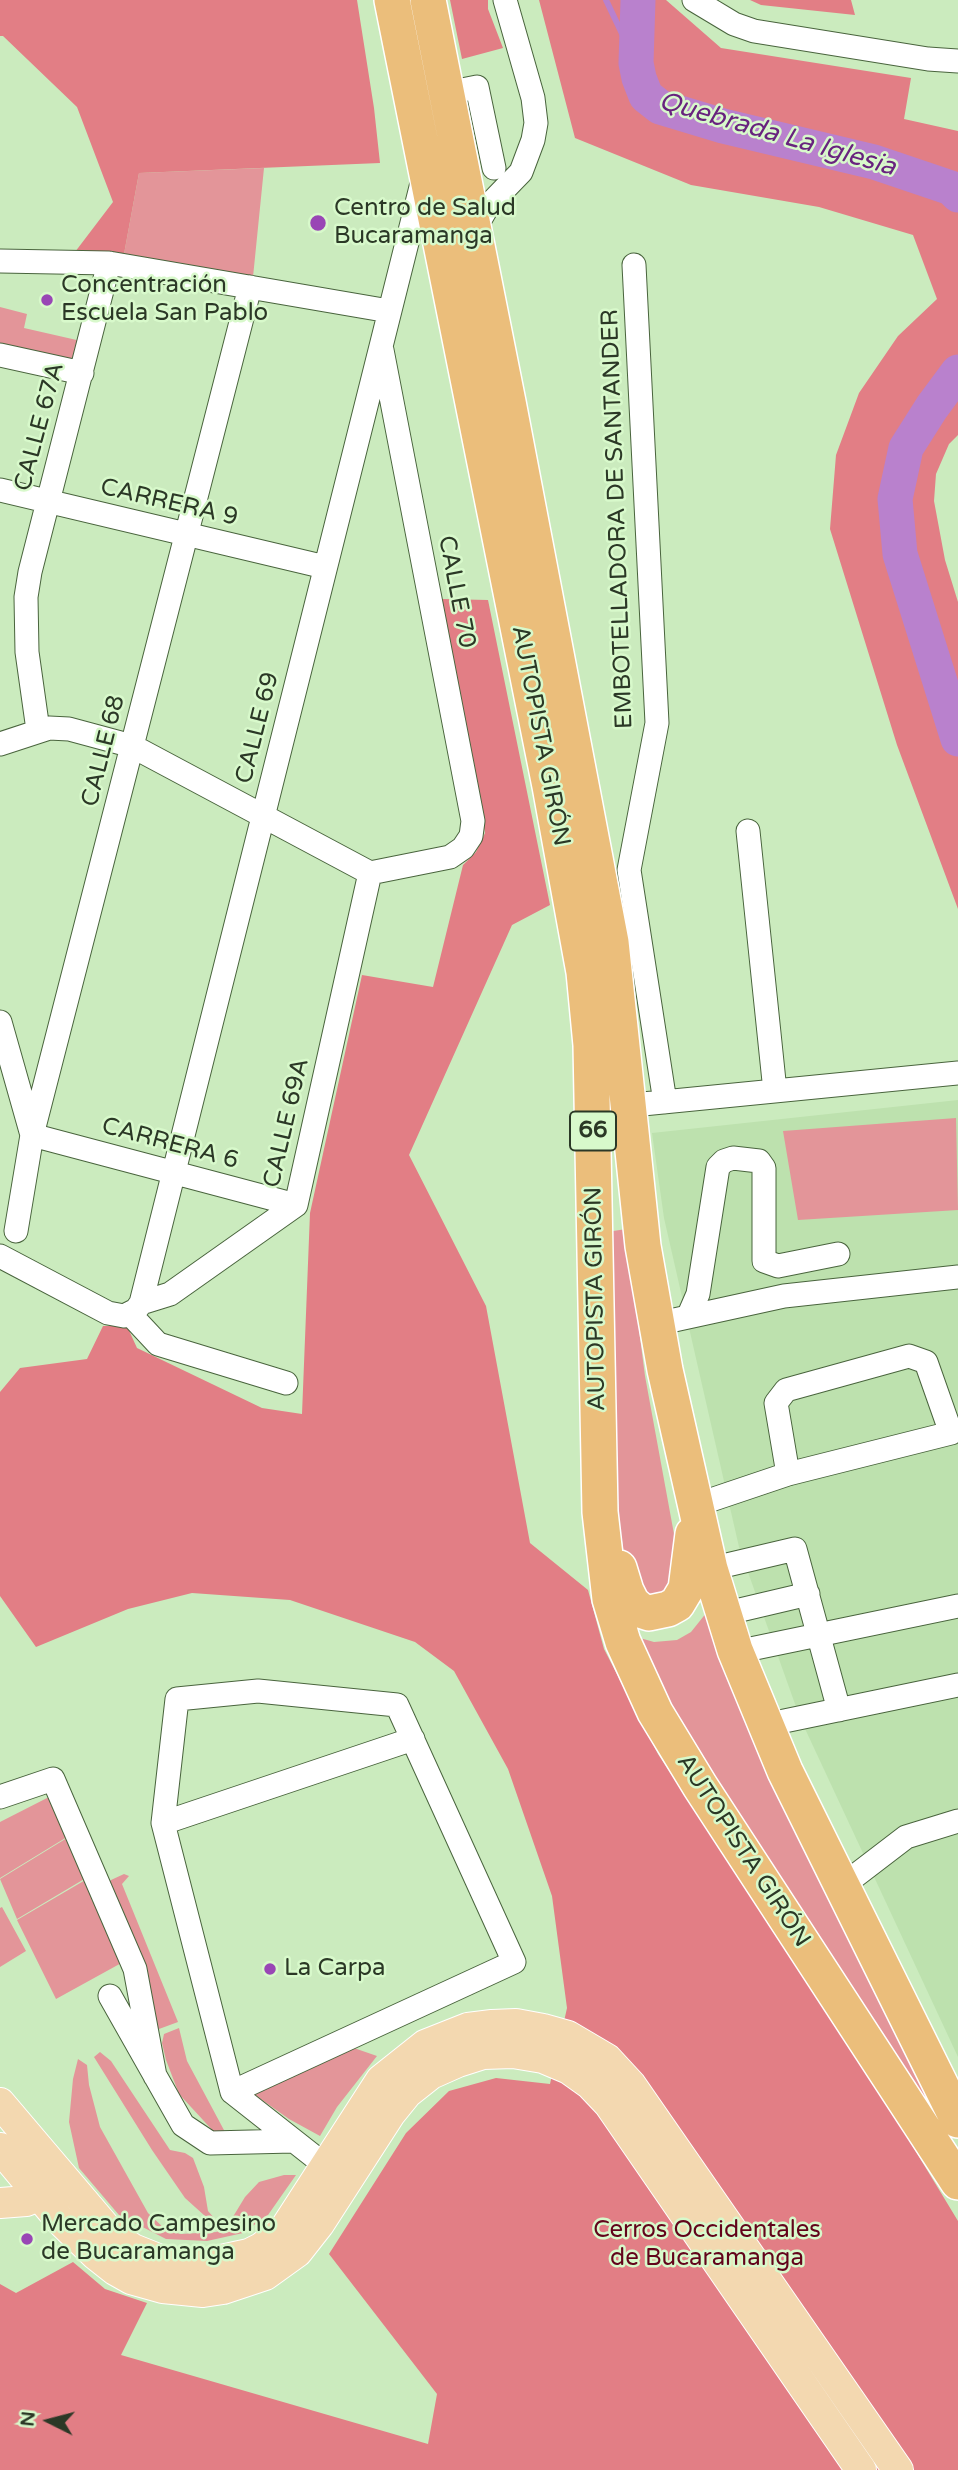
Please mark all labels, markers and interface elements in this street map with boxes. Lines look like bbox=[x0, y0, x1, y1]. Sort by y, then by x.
water label: Quebrada La Iglesia bbox=[655, 86, 899, 184]
place label: Centro de Salud Bucaramanga bbox=[334, 195, 516, 251]
marker: Centro de Salud Bucaramanga bbox=[308, 213, 328, 233]
place label: Concentración Escuela San Pablo bbox=[61, 272, 268, 328]
marker: Concentración Escuela San Pablo bbox=[39, 292, 55, 308]
street label: EMBOTELLADORA DE SANTANDER bbox=[596, 309, 640, 729]
street label: CALLE 67A bbox=[9, 360, 71, 494]
street label: CARRERA 9 bbox=[97, 473, 241, 533]
street label: CALLE 70 bbox=[431, 533, 481, 651]
street label: AUTOPISTA GIRÓN bbox=[504, 623, 576, 849]
street label: CALLE 69 bbox=[230, 669, 286, 787]
street label: CALLE 68 bbox=[76, 692, 132, 810]
street label: CALLE 69A bbox=[258, 1056, 316, 1190]
street label: CARRERA 6 bbox=[98, 1112, 242, 1176]
road number: 66 bbox=[570, 1112, 616, 1150]
street label: AUTOPISTA GIRÓN bbox=[580, 1187, 612, 1411]
street label: AUTOPISTA GIRÓN bbox=[670, 1749, 816, 1953]
place label: La Carpa bbox=[284, 1955, 386, 1983]
marker: La Carpa bbox=[262, 1961, 278, 1977]
place label: Mercado Campesino de Bucaramanga bbox=[41, 2211, 276, 2267]
park label: Cerros Occidentales de Bucaramanga bbox=[593, 2217, 821, 2273]
marker: Mercado Campesino de Bucaramanga bbox=[19, 2231, 35, 2247]
north arrow bbox=[14, 2386, 84, 2456]
text: N bbox=[16, 2410, 40, 2428]

